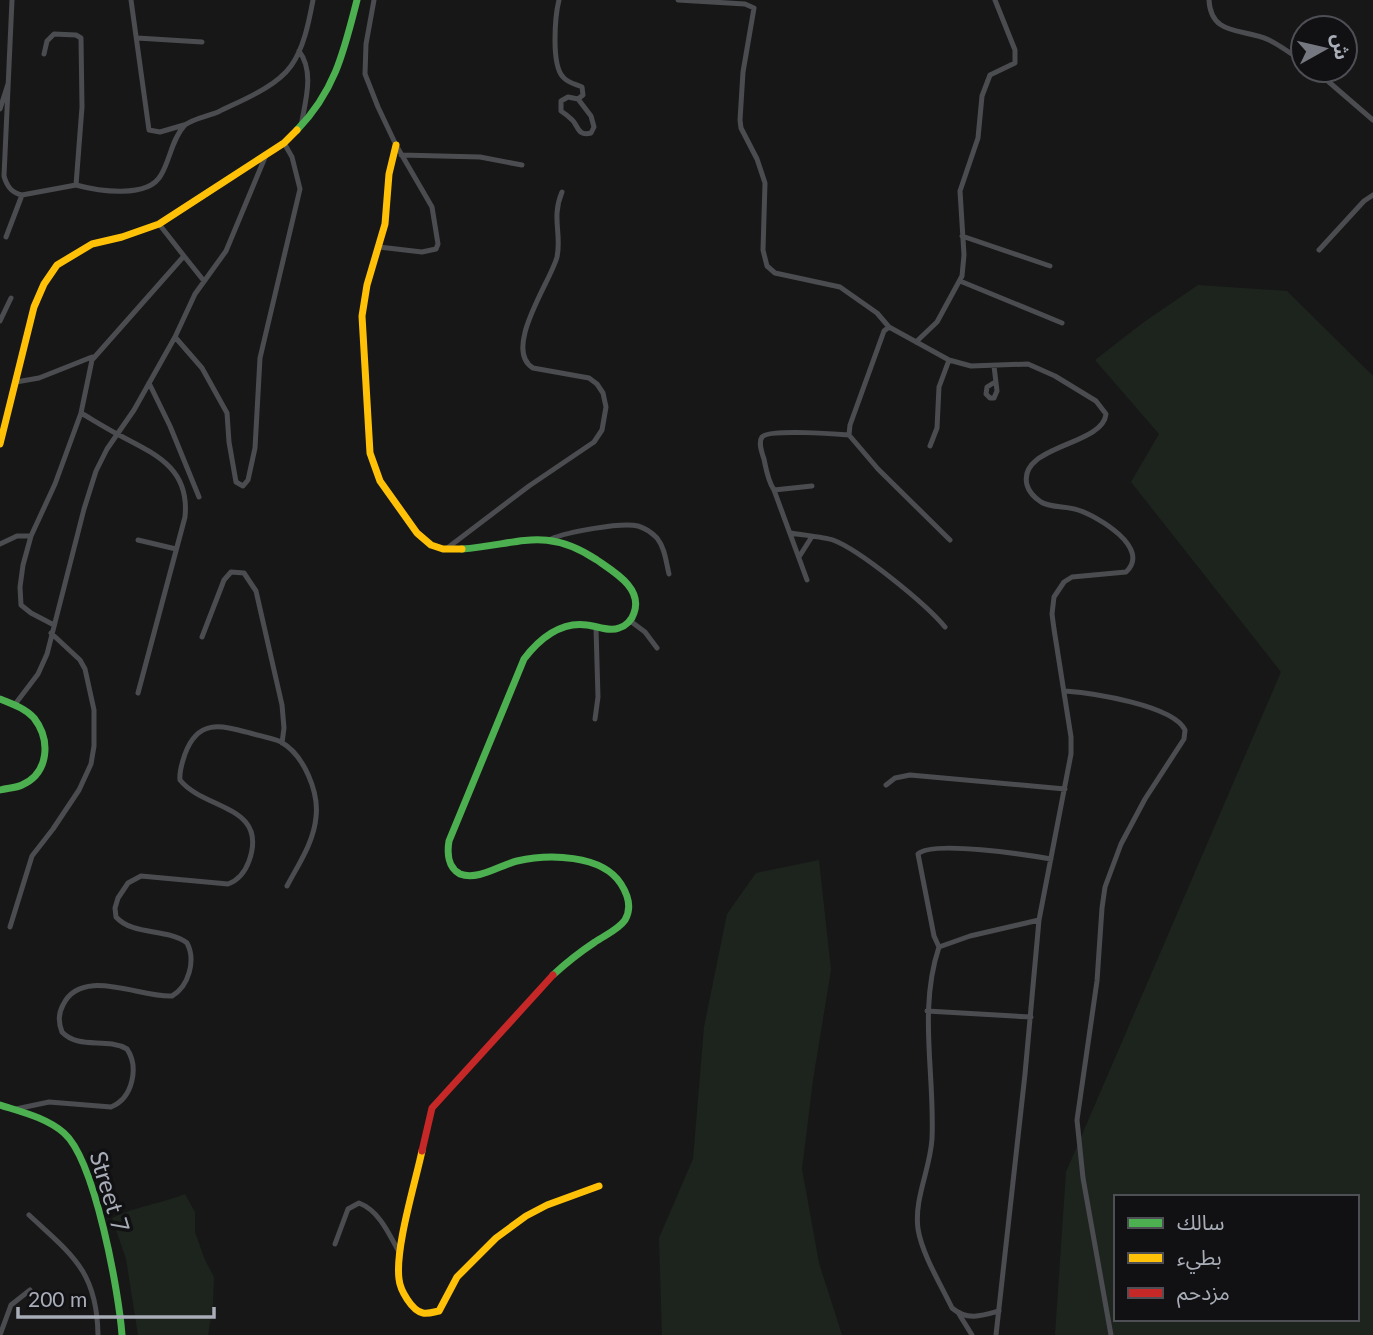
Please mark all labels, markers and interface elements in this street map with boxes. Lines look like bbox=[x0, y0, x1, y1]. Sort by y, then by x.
north arrow bbox=[1289, 14, 1359, 84]
text: ش bbox=[1328, 32, 1355, 61]
street label: Street 7 bbox=[84, 1148, 136, 1236]
legend bbox=[1114, 1195, 1359, 1321]
text: سالك bbox=[1177, 1209, 1224, 1234]
text: بطيء bbox=[1177, 1244, 1222, 1274]
scale bar bbox=[18, 1276, 214, 1320]
text: مزدحم bbox=[1177, 1279, 1230, 1308]
text: 200 m bbox=[28, 1286, 87, 1311]

